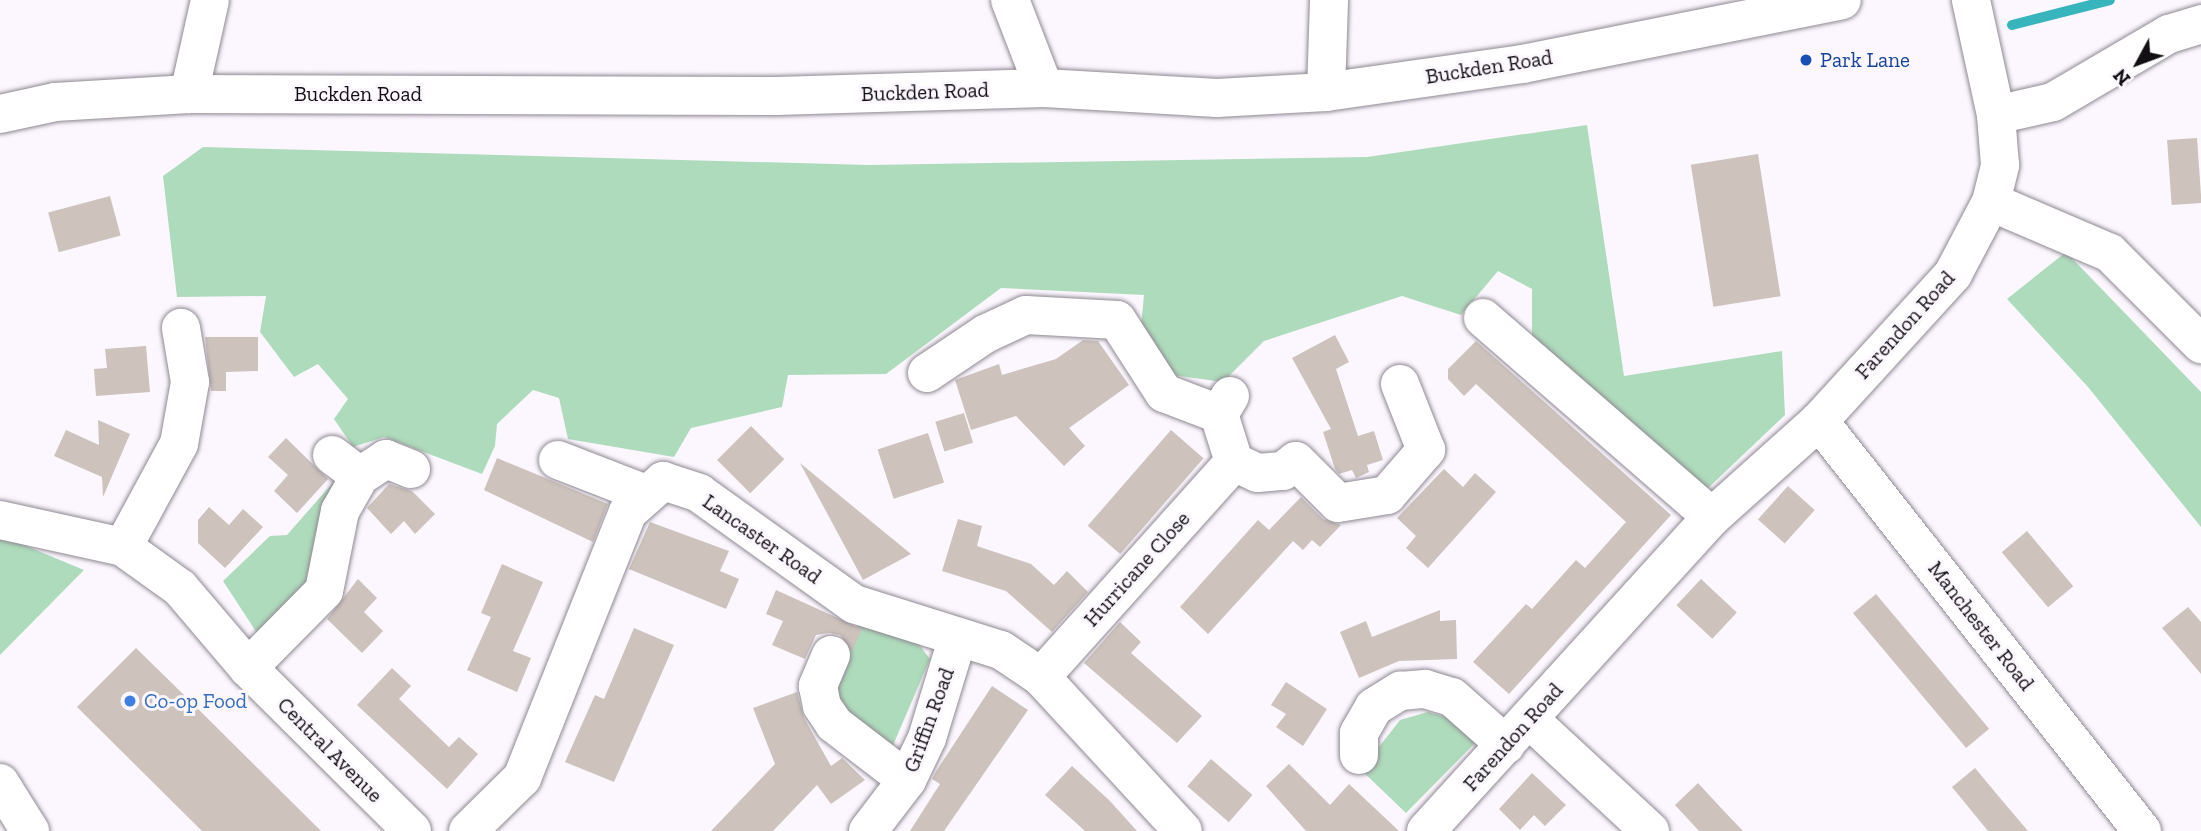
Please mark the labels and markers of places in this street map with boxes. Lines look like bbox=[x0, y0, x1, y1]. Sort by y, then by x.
place label: Park Lane bbox=[1820, 47, 1910, 73]
marker: Park Lane bbox=[1798, 52, 1814, 68]
place label: Co-op Food bbox=[144, 688, 247, 714]
marker: Co-op Food bbox=[122, 693, 138, 709]

